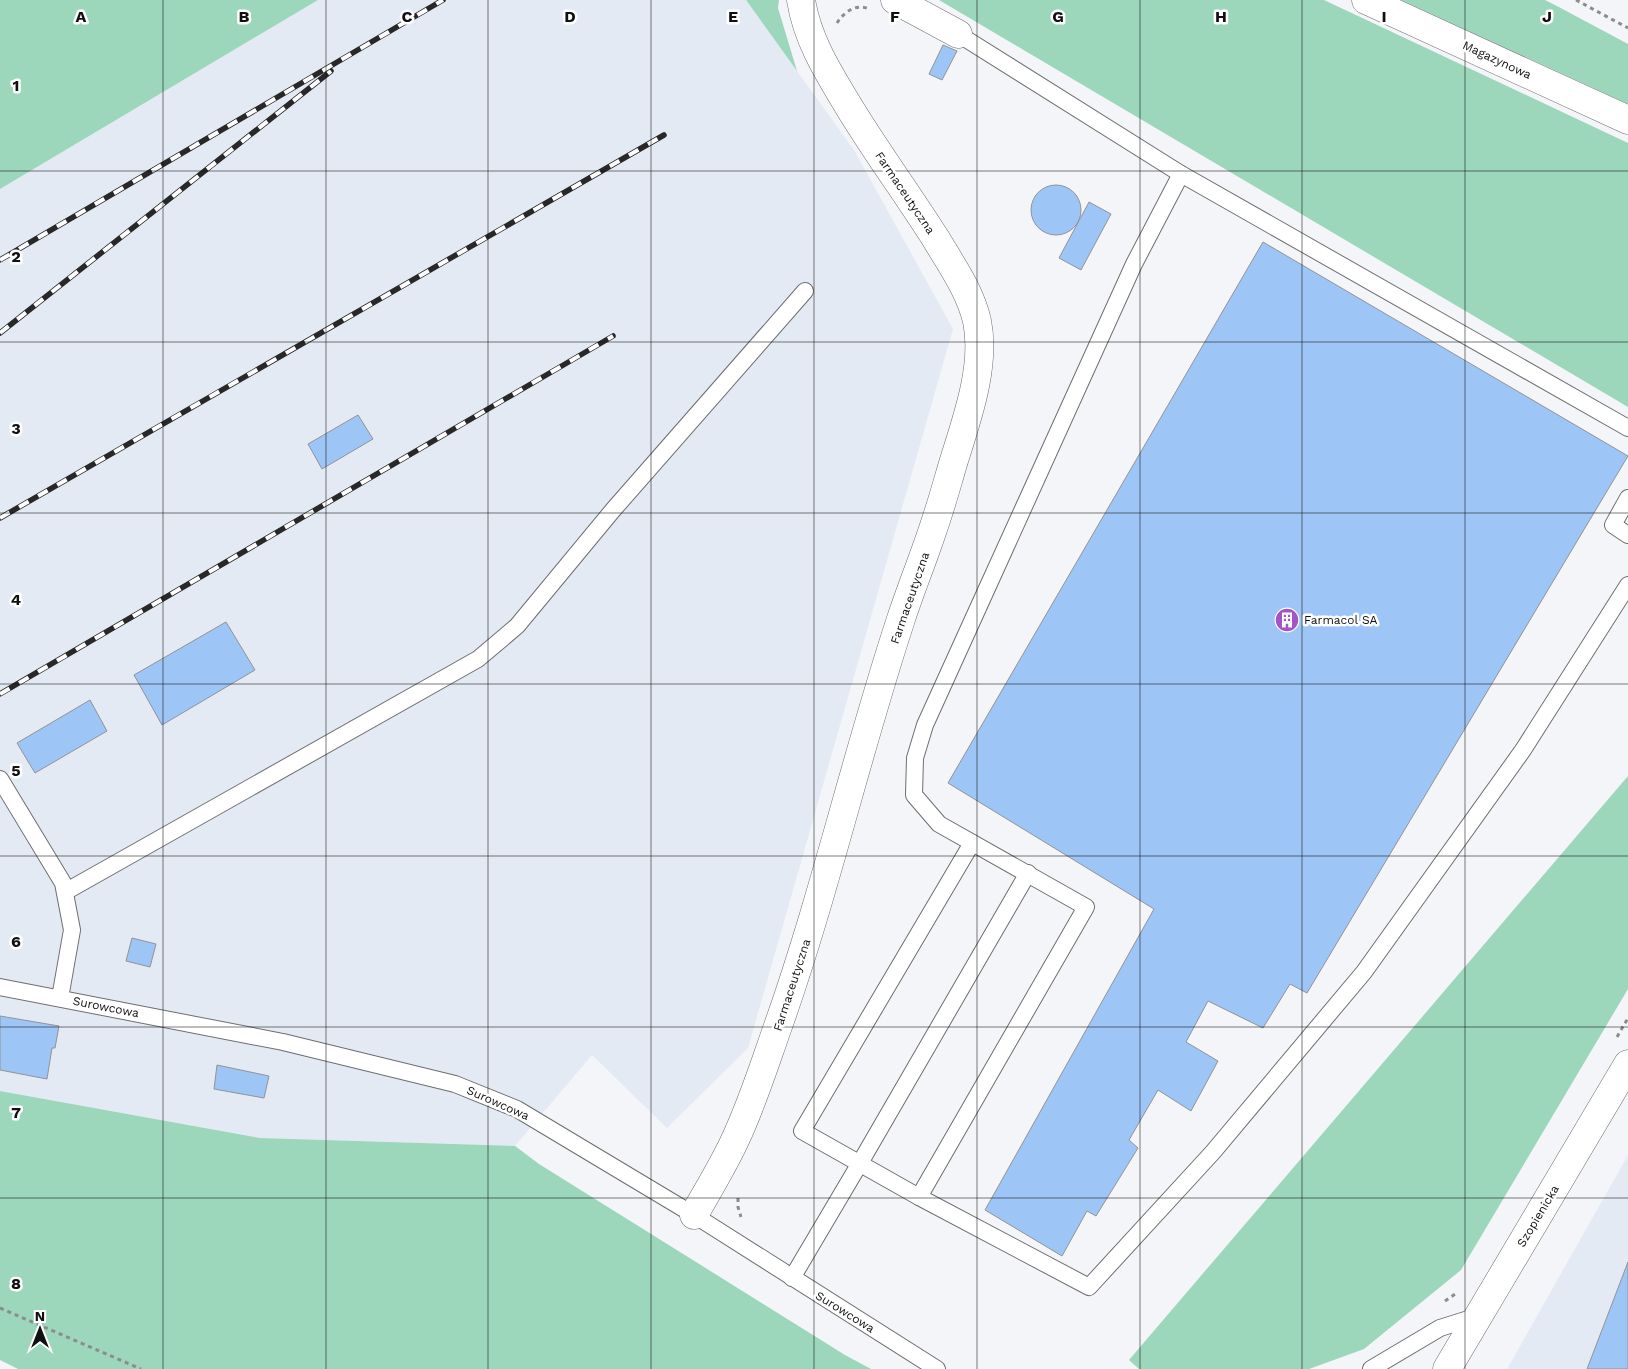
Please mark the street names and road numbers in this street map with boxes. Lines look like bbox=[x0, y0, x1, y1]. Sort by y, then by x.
street label: Magazynowa bbox=[1461, 38, 1534, 82]
street label: Farmaceutyczna bbox=[872, 149, 938, 237]
street label: Farmaceutyczna bbox=[888, 550, 932, 646]
street label: Farmaceutyczna bbox=[770, 937, 814, 1033]
street label: Surowcowa bbox=[72, 994, 140, 1020]
street label: Surowcowa bbox=[465, 1083, 532, 1123]
street label: Szopienicka bbox=[1514, 1182, 1562, 1249]
street label: Surowcowa bbox=[813, 1288, 877, 1336]

